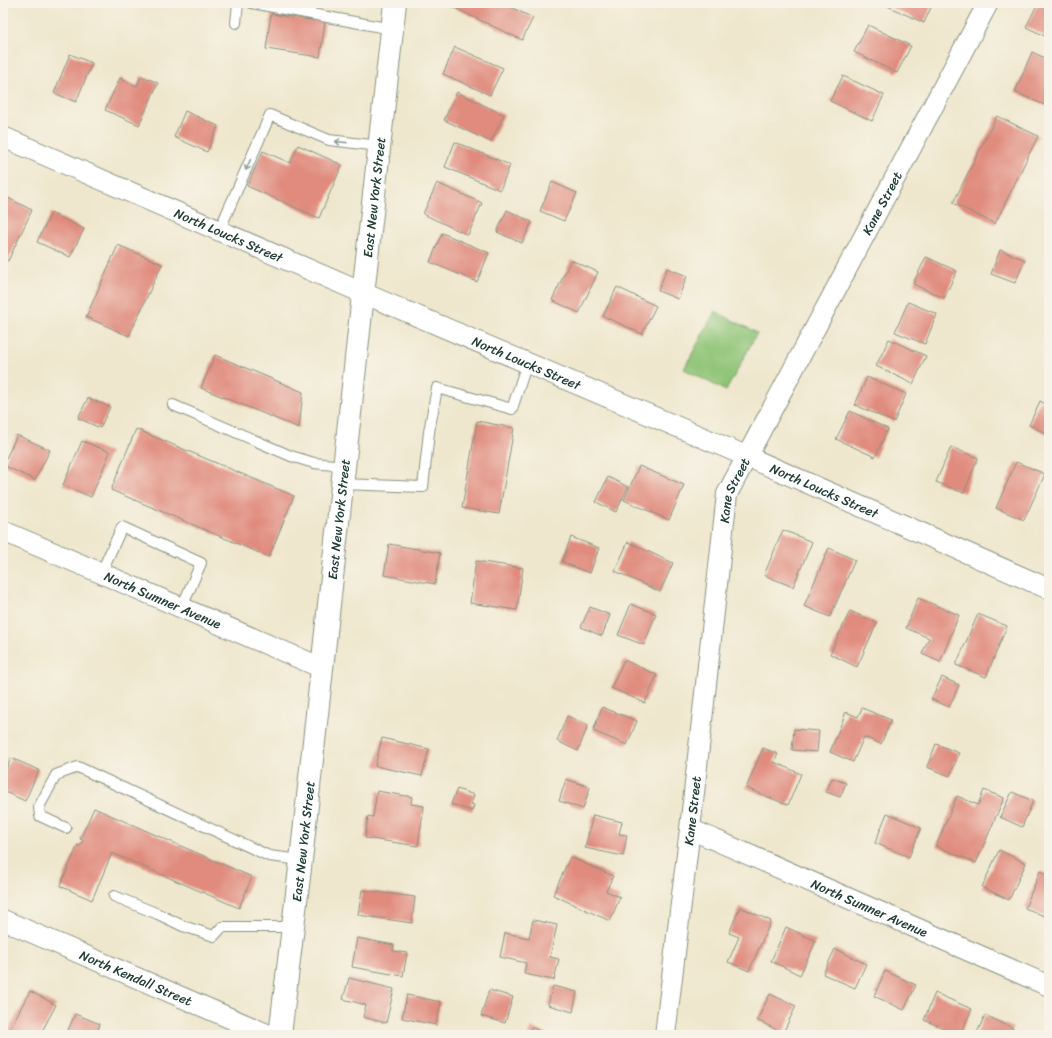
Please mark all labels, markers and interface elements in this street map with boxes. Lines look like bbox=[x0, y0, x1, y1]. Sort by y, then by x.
street label: East New York Street bbox=[356, 135, 392, 259]
one-way arrow bbox=[335, 138, 348, 145]
one-way arrow bbox=[244, 159, 251, 171]
street label: Kane Street bbox=[855, 167, 908, 239]
street label: North Loucks Street bbox=[171, 201, 287, 269]
street label: North Loucks Street bbox=[468, 329, 585, 396]
street label: Kane Street bbox=[712, 453, 756, 524]
street label: North Loucks Street bbox=[766, 456, 883, 525]
street label: East New York Street bbox=[320, 457, 356, 581]
street label: North Sumner Avenue bbox=[101, 564, 225, 635]
street label: Kane Street bbox=[677, 775, 707, 846]
street label: East New York Street bbox=[285, 780, 321, 903]
street label: North Sumner Avenue bbox=[807, 872, 932, 943]
street label: North Kendall Street bbox=[76, 943, 196, 1012]

